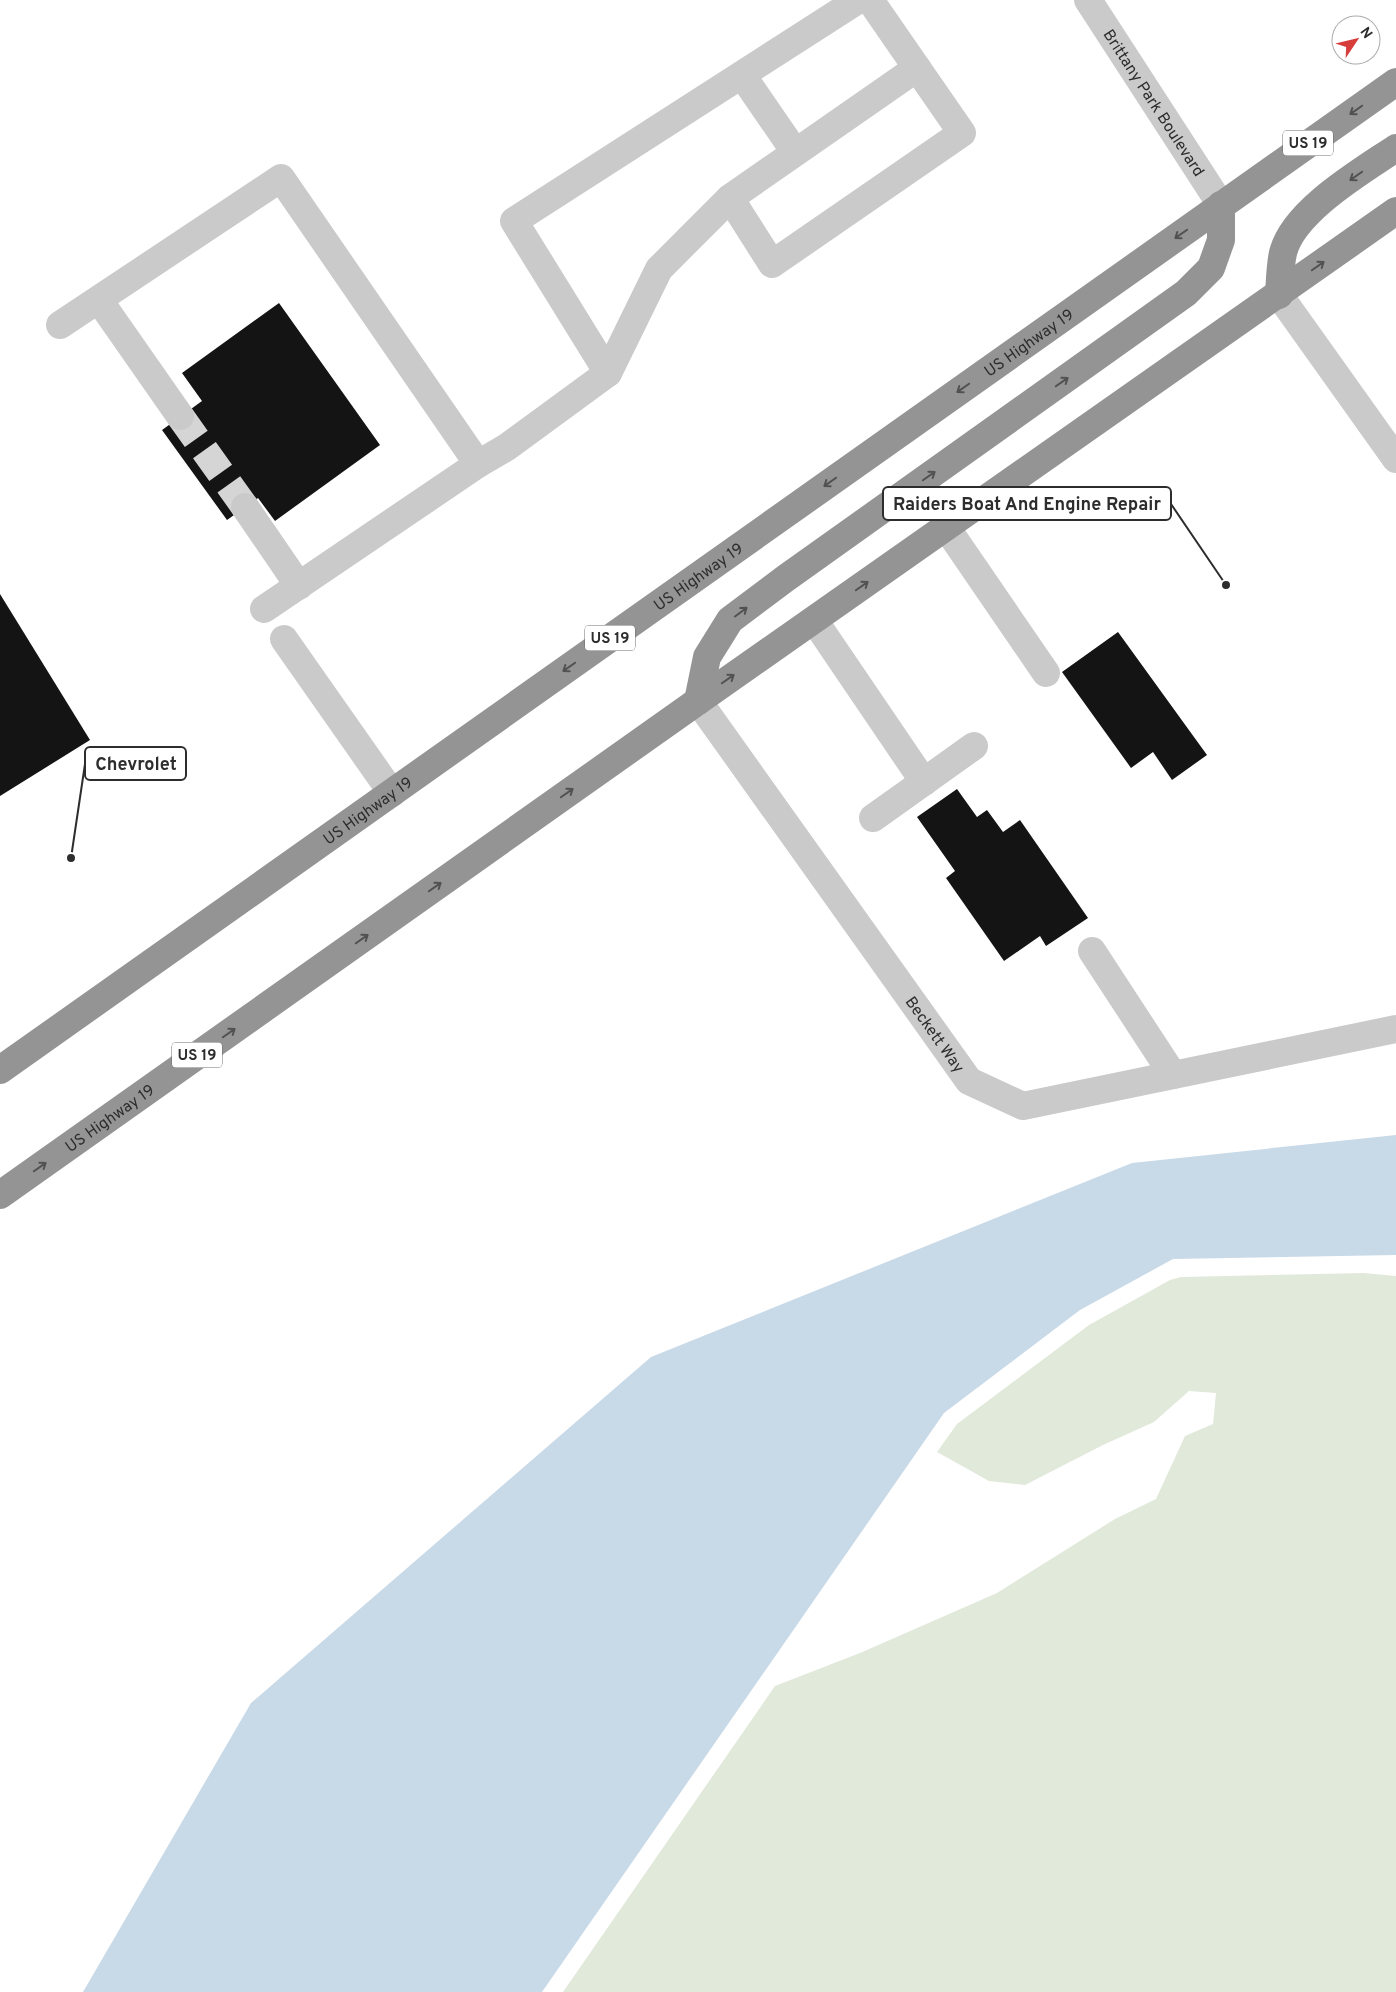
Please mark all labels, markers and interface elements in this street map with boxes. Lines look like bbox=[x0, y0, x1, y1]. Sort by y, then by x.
north arrow bbox=[1331, 15, 1381, 65]
text: N bbox=[1356, 24, 1375, 42]
street label: Brittany Park Boulevard bbox=[1098, 26, 1208, 181]
one-way arrow bbox=[1349, 105, 1363, 115]
road number: US 19 bbox=[1283, 130, 1333, 156]
one-way arrow bbox=[1349, 171, 1363, 181]
one-way arrow bbox=[1175, 228, 1188, 239]
one-way arrow bbox=[1311, 261, 1325, 271]
street label: US Highway 19 bbox=[981, 305, 1078, 382]
one-way arrow bbox=[1055, 377, 1069, 387]
one-way arrow bbox=[956, 383, 970, 393]
one-way arrow bbox=[922, 471, 936, 481]
one-way arrow bbox=[823, 477, 837, 487]
callout: Raiders Boat And Engine Repair bbox=[883, 487, 1171, 520]
text: Raiders Boat And Engine Repair bbox=[893, 494, 1161, 517]
street label: US Highway 19 bbox=[650, 539, 748, 616]
one-way arrow bbox=[855, 581, 869, 591]
one-way arrow bbox=[734, 607, 748, 617]
road number: US 19 bbox=[585, 626, 635, 650]
one-way arrow bbox=[562, 662, 576, 672]
one-way arrow bbox=[721, 674, 735, 684]
callout: Chevrolet bbox=[85, 747, 186, 780]
text: Chevrolet bbox=[95, 754, 177, 777]
street label: US Highway 19 bbox=[320, 773, 417, 850]
one-way arrow bbox=[560, 788, 574, 798]
one-way arrow bbox=[427, 882, 441, 892]
one-way arrow bbox=[355, 934, 369, 944]
street label: Beckett Way bbox=[900, 993, 968, 1077]
one-way arrow bbox=[222, 1028, 236, 1038]
road number: US 19 bbox=[172, 1042, 222, 1068]
street label: US Highway 19 bbox=[62, 1081, 159, 1158]
one-way arrow bbox=[33, 1162, 47, 1172]

